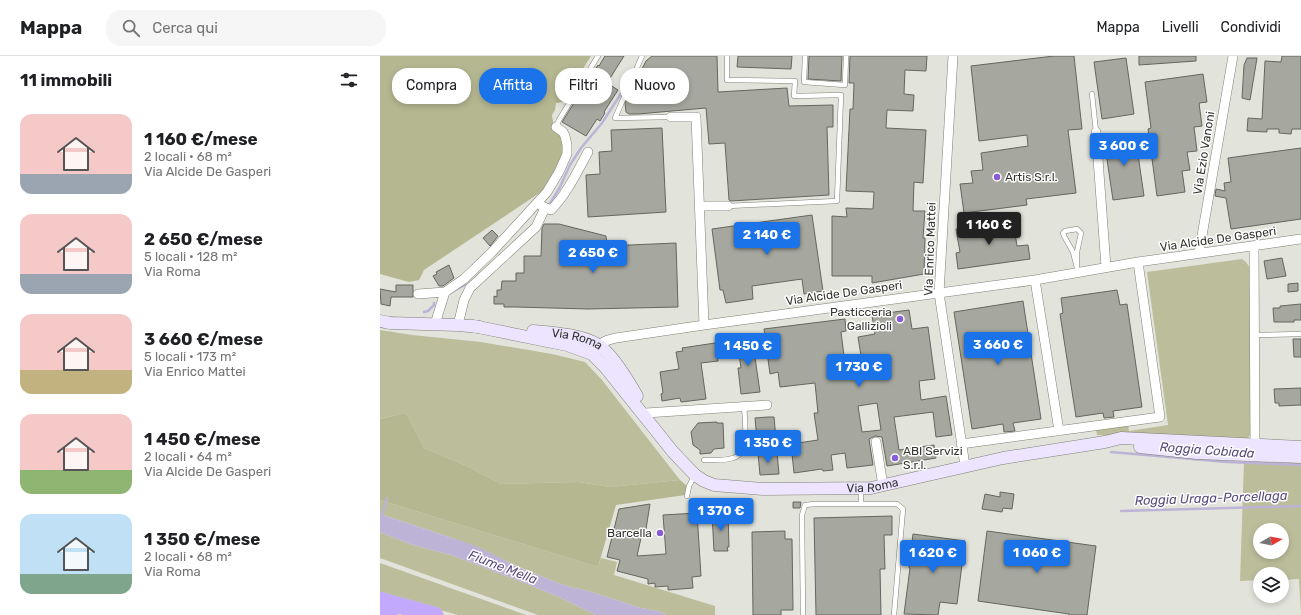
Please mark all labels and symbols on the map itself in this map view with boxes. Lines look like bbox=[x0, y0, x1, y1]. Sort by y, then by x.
street label: Via Ezio Vanoni bbox=[1190, 110, 1218, 196]
pin: 3 600 € bbox=[1087, 133, 1161, 167]
place label: Artis S.r.l. bbox=[1005, 170, 1058, 184]
marker: Artis S.r.l. bbox=[992, 172, 1002, 182]
street label: Via Enrico Mattei bbox=[921, 202, 939, 296]
pin: 1 160 € bbox=[952, 212, 1026, 246]
pin: 2 140 € bbox=[730, 222, 804, 256]
street label: Via Alcide De Gasperi bbox=[1159, 224, 1277, 254]
pin: 2 650 € bbox=[556, 240, 630, 274]
street label: Via Alcide De Gasperi bbox=[785, 278, 903, 308]
place label: Pasticceria Gallizioli bbox=[830, 305, 892, 333]
marker: Pasticceria Gallizioli bbox=[895, 314, 905, 324]
street label: Via Roma bbox=[551, 326, 605, 353]
pin: 3 660 € bbox=[961, 332, 1035, 366]
pin: 1 450 € bbox=[711, 333, 785, 367]
pin: 1 730 € bbox=[822, 354, 896, 388]
pin: 1 350 € bbox=[731, 430, 805, 464]
water label: Roggia Cobiada bbox=[1159, 439, 1255, 462]
place label: ABI Servizi S.r.l. bbox=[903, 444, 963, 472]
marker: ABI Servizi S.r.l. bbox=[890, 453, 900, 463]
street label: Via Roma bbox=[846, 475, 900, 495]
water label: Roggia Uraga-Porcellaga bbox=[1134, 488, 1288, 509]
pin: 1 370 € bbox=[684, 498, 758, 532]
north arrow bbox=[1253, 523, 1289, 559]
place label: Barcella bbox=[607, 526, 652, 540]
marker: Barcella bbox=[655, 528, 665, 538]
pin: 1 620 € bbox=[896, 540, 970, 574]
pin: 1 060 € bbox=[1000, 540, 1074, 574]
water label: Fiume Mella bbox=[467, 547, 540, 587]

